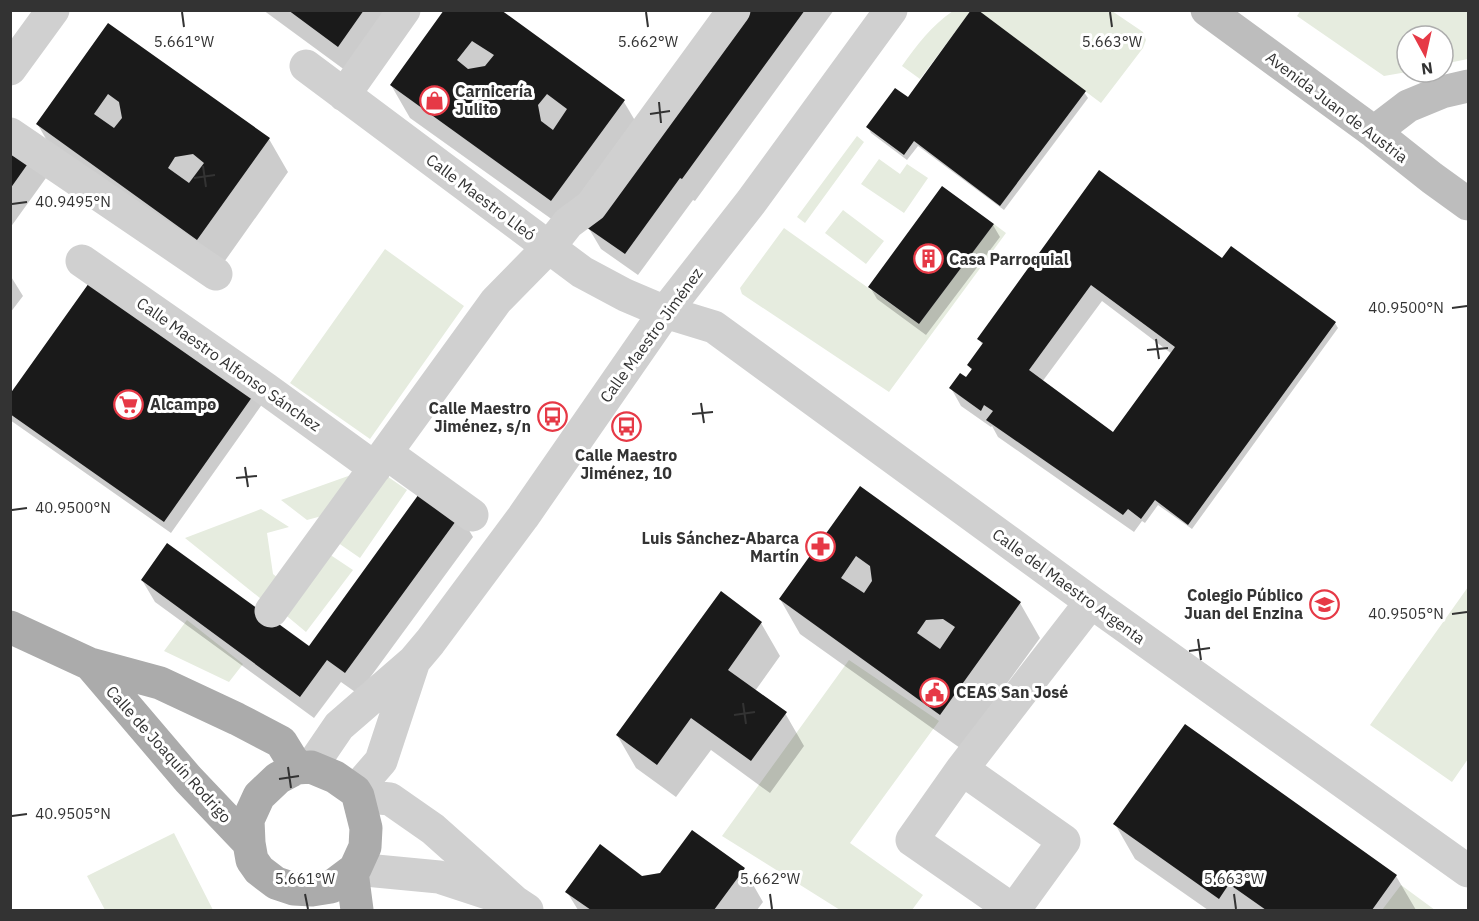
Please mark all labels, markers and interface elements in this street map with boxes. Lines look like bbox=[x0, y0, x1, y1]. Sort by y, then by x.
north arrow bbox=[1395, 24, 1455, 84]
text: 5.661°W bbox=[154, 32, 215, 51]
text: 5.662°W bbox=[618, 32, 679, 51]
text: 5.663°W bbox=[1082, 32, 1143, 51]
street label: Avenida Juan de Austria bbox=[1262, 47, 1412, 167]
text: N bbox=[1420, 58, 1434, 80]
place label: Carnicería Julito bbox=[455, 81, 532, 119]
shop icon: Carnicería Julito bbox=[418, 84, 450, 116]
street label: Calle Maestro Lleó bbox=[422, 149, 540, 245]
text: 40.9495°N bbox=[35, 192, 111, 211]
building icon: Casa Parroquial bbox=[912, 243, 944, 275]
place label: Casa Parroquial bbox=[949, 249, 1069, 269]
street label: Calle Maestro Jiménez bbox=[595, 264, 707, 406]
street label: Calle Maestro Alfonso Sánchez bbox=[133, 293, 325, 435]
text: 40.9500°N bbox=[1368, 298, 1444, 317]
supermarket icon: Alcampo bbox=[113, 388, 145, 420]
place label: Alcampo bbox=[150, 394, 216, 414]
place label: Calle Maestro Jiménez, s/n bbox=[428, 398, 531, 436]
bus stop icon: Calle Maestro Jiménez, s/n bbox=[536, 401, 568, 433]
bus stop icon: Calle Maestro Jiménez, 10 bbox=[610, 411, 642, 443]
place label: Calle Maestro Jiménez, 10 bbox=[575, 445, 677, 483]
text: 40.9500°N bbox=[35, 498, 111, 517]
street label: Calle del Maestro Argenta bbox=[989, 524, 1150, 648]
place label: Luis Sánchez-Abarca Martín bbox=[642, 528, 799, 566]
pharmacy icon: Luis Sánchez-Abarca Martín bbox=[804, 531, 836, 563]
place label: Colegio Público Juan del Enzina bbox=[1184, 585, 1303, 623]
school or university icon: Colegio Público Juan del Enzina bbox=[1308, 588, 1340, 620]
text: 40.9505°N bbox=[1368, 604, 1444, 623]
public building icon: CEAS San José bbox=[919, 676, 951, 708]
street label: Calle de Joaquín Rodrigo bbox=[102, 681, 236, 827]
place label: CEAS San José bbox=[956, 682, 1068, 702]
text: 40.9505°N bbox=[35, 804, 111, 823]
text: 5.661°W bbox=[275, 869, 336, 888]
text: 5.662°W bbox=[740, 869, 801, 888]
text: 5.663°W bbox=[1204, 869, 1265, 888]

